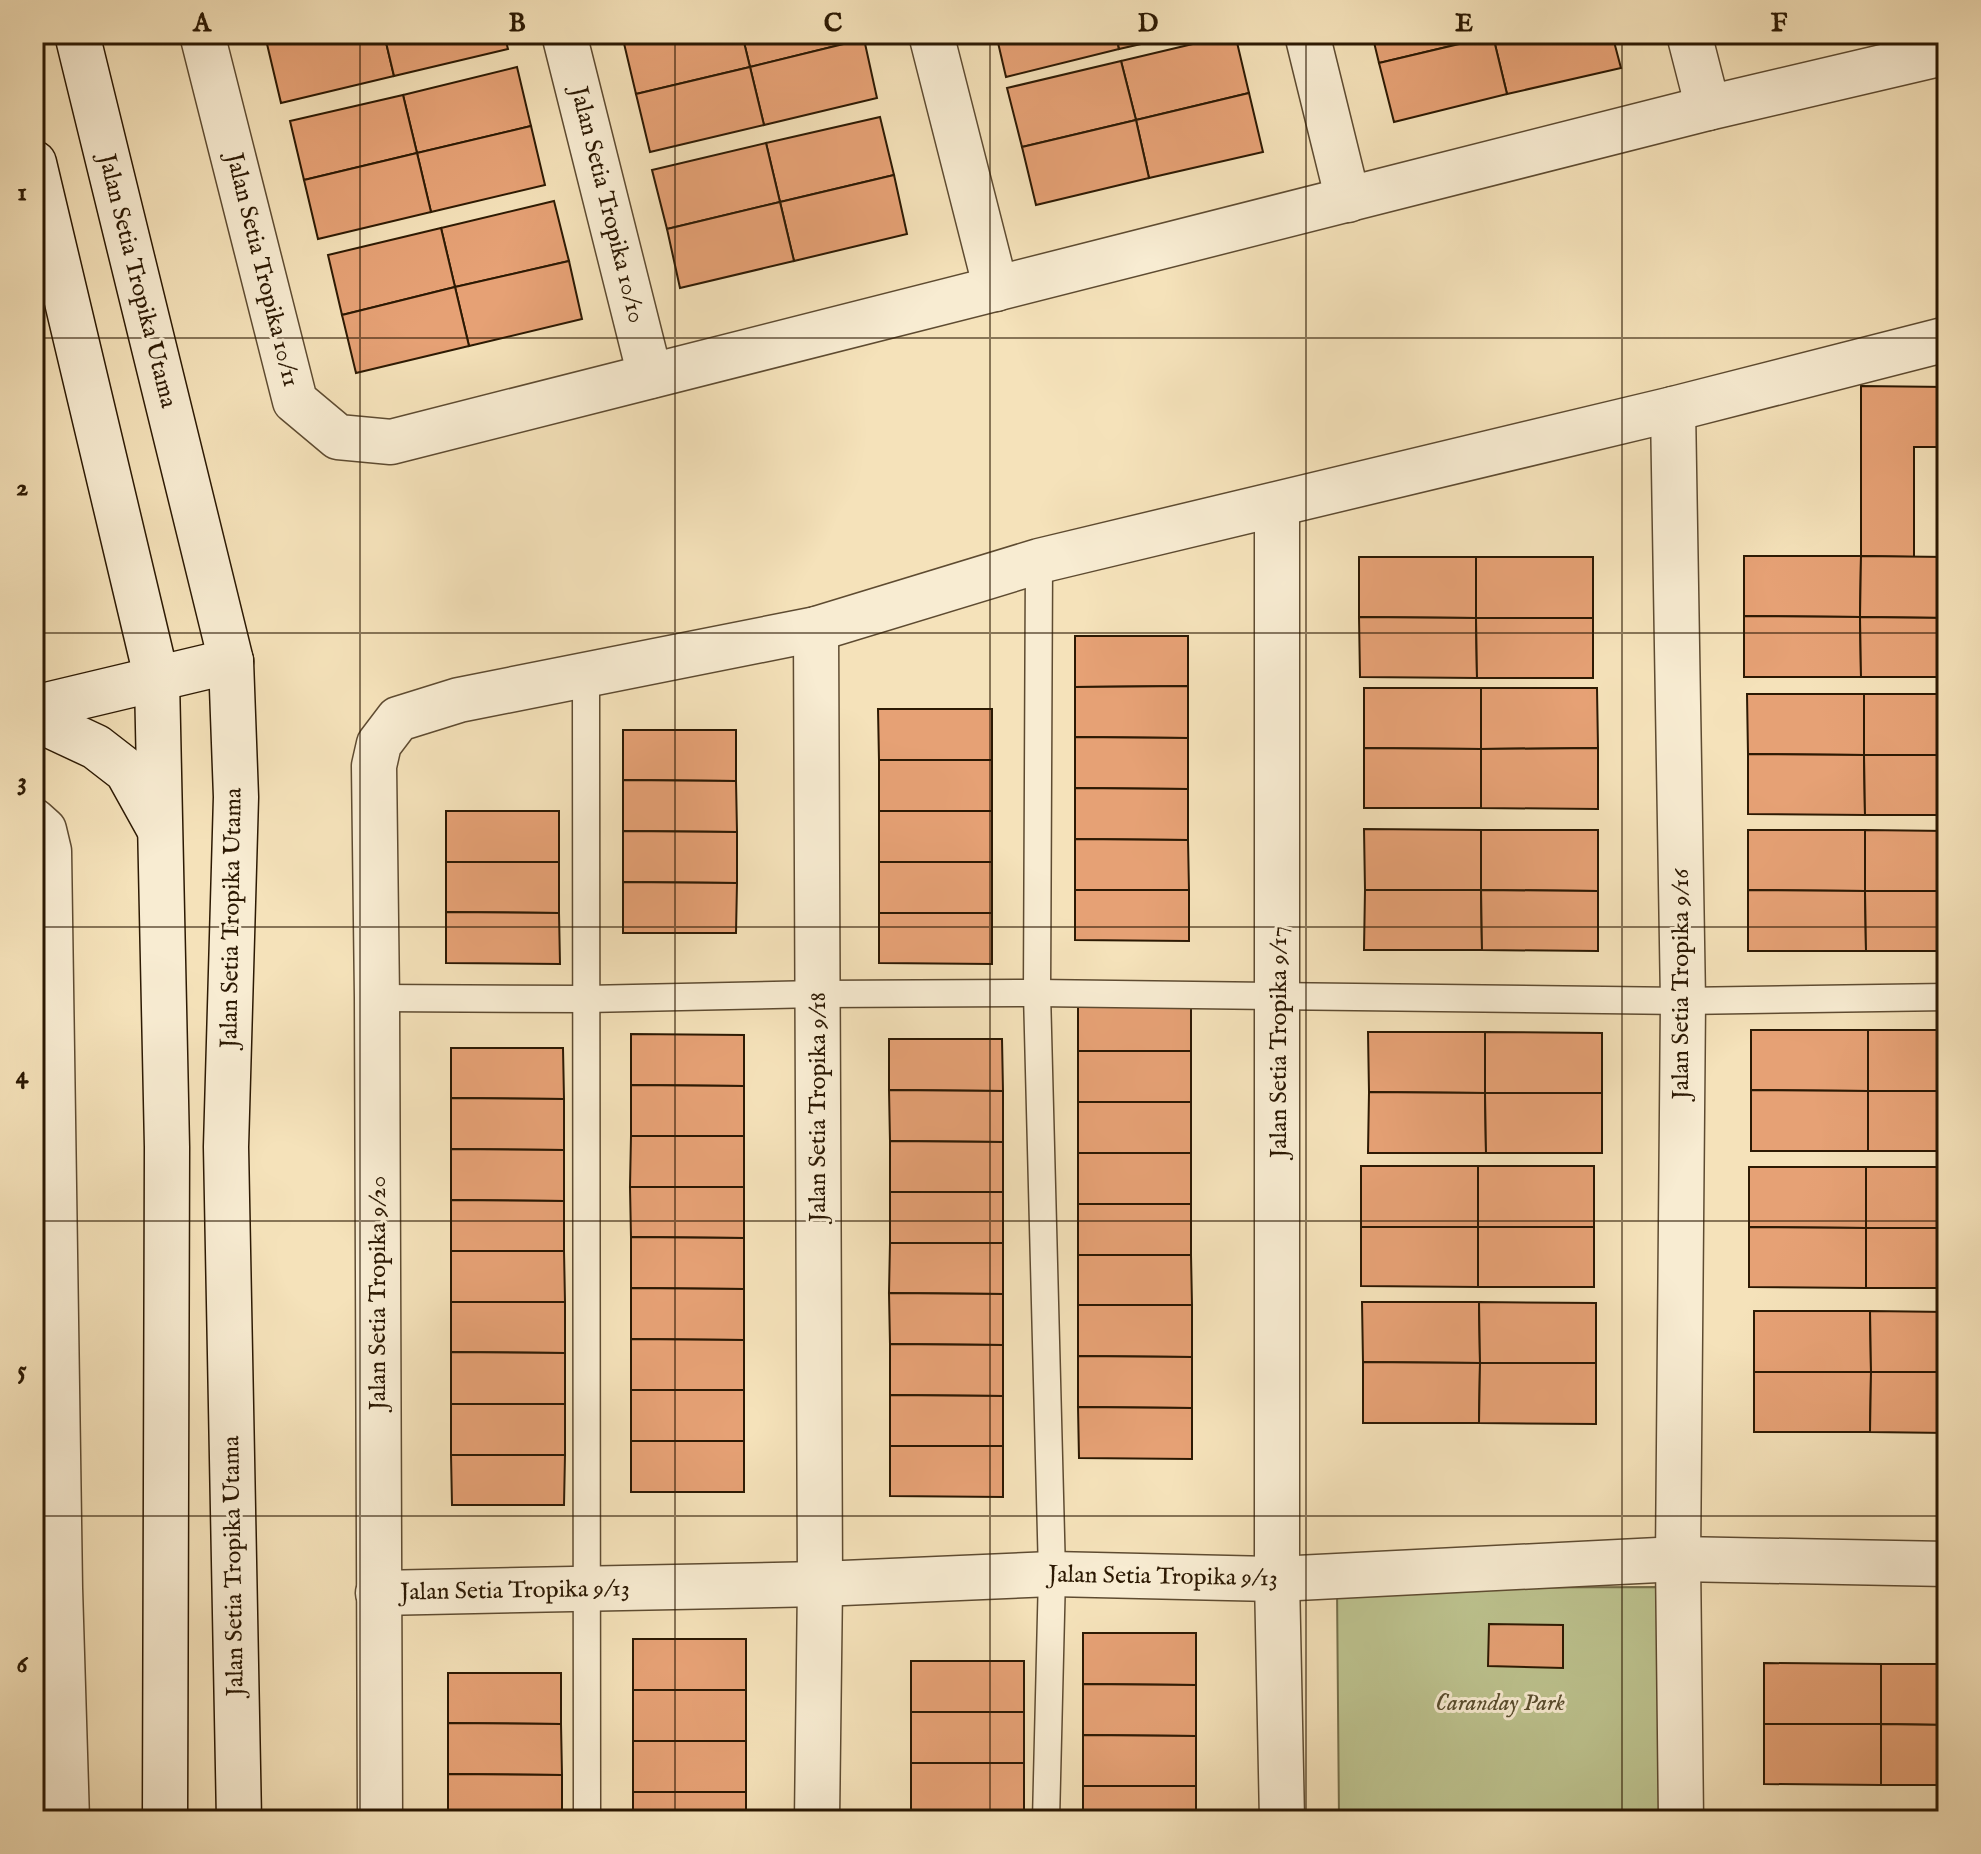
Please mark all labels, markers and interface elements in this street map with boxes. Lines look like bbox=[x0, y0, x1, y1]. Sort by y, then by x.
text: A bbox=[192, 7, 212, 40]
text: B bbox=[508, 7, 526, 40]
text: C bbox=[824, 7, 843, 40]
text: D bbox=[1138, 7, 1159, 40]
text: E bbox=[1455, 7, 1473, 40]
text: F bbox=[1771, 7, 1788, 40]
street label: Jalan Setia Tropika 10/10 bbox=[562, 81, 651, 326]
street label: Jalan Setia Tropika 10/11 bbox=[217, 147, 306, 390]
street label: Jalan Setia Tropika Utama bbox=[90, 148, 184, 412]
text: 1 bbox=[17, 176, 27, 209]
text: 2 bbox=[16, 471, 28, 504]
text: 3 bbox=[17, 765, 27, 798]
street label: Jalan Setia Tropika Utama bbox=[214, 787, 250, 1052]
street label: Jalan Setia Tropika 9/16 bbox=[1666, 868, 1697, 1102]
street label: Jalan Setia Tropika 9/17 bbox=[1264, 926, 1295, 1161]
street label: Jalan Setia Tropika 9/18 bbox=[803, 992, 834, 1225]
text: 4 bbox=[16, 1059, 30, 1092]
street label: Jalan Setia Tropika 9/20 bbox=[363, 1176, 394, 1413]
text: 5 bbox=[17, 1354, 27, 1387]
street label: Jalan Setia Tropika Utama bbox=[216, 1435, 252, 1700]
street label: Jalan Setia Tropika 9/13 bbox=[1045, 1559, 1278, 1595]
street label: Jalan Setia Tropika 9/13 bbox=[397, 1573, 630, 1609]
text: 6 bbox=[17, 1648, 29, 1681]
park label: Caranday Park bbox=[1435, 1688, 1565, 1719]

